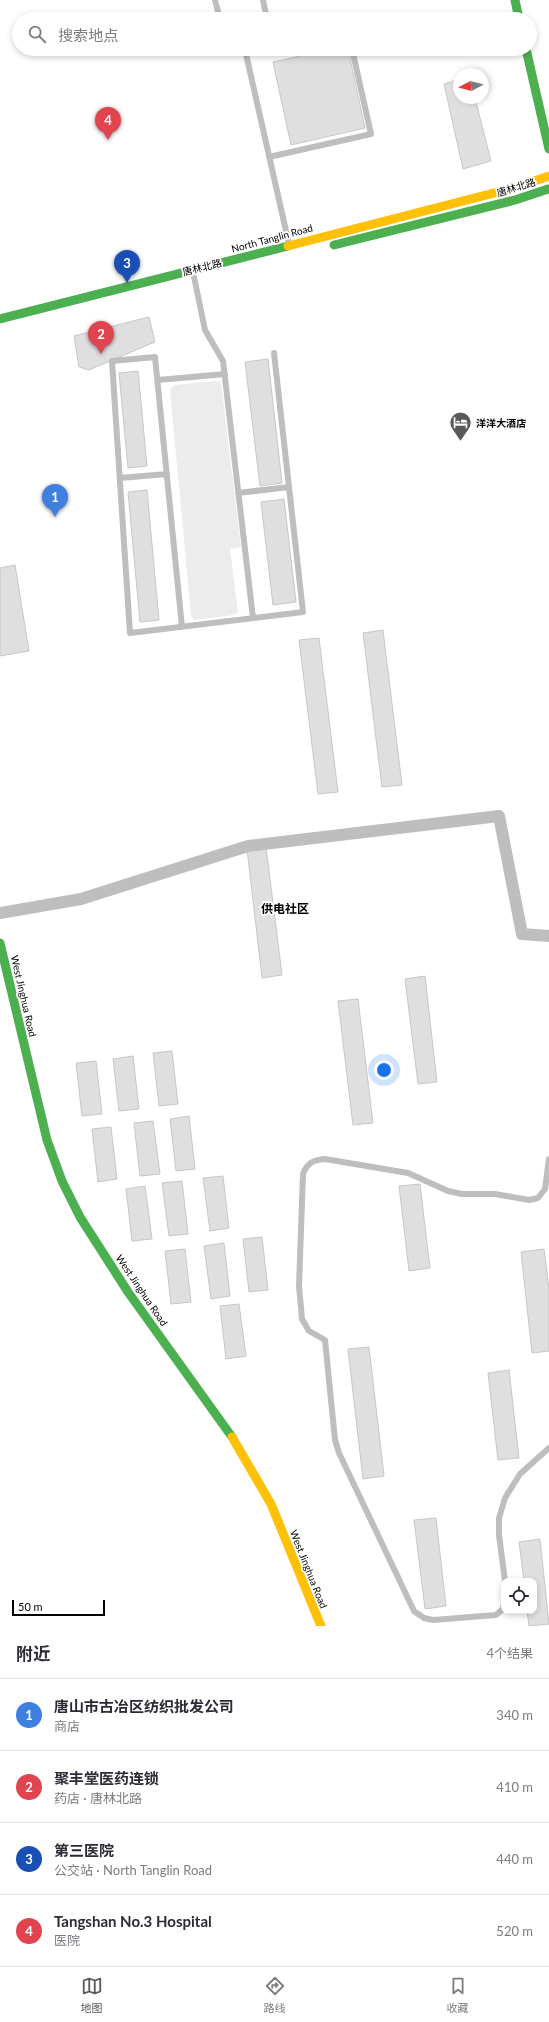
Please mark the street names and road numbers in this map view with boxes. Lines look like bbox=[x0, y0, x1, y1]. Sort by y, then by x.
street label: 唐林北路 bbox=[495, 175, 537, 199]
street label: North Tanglin Road bbox=[230, 221, 314, 255]
street label: 唐林北路 bbox=[181, 256, 223, 278]
street label: West Jinghua Road bbox=[9, 954, 39, 1038]
street label: West Jinghua Road bbox=[114, 1252, 170, 1328]
street label: West Jinghua Road bbox=[288, 1528, 330, 1610]

